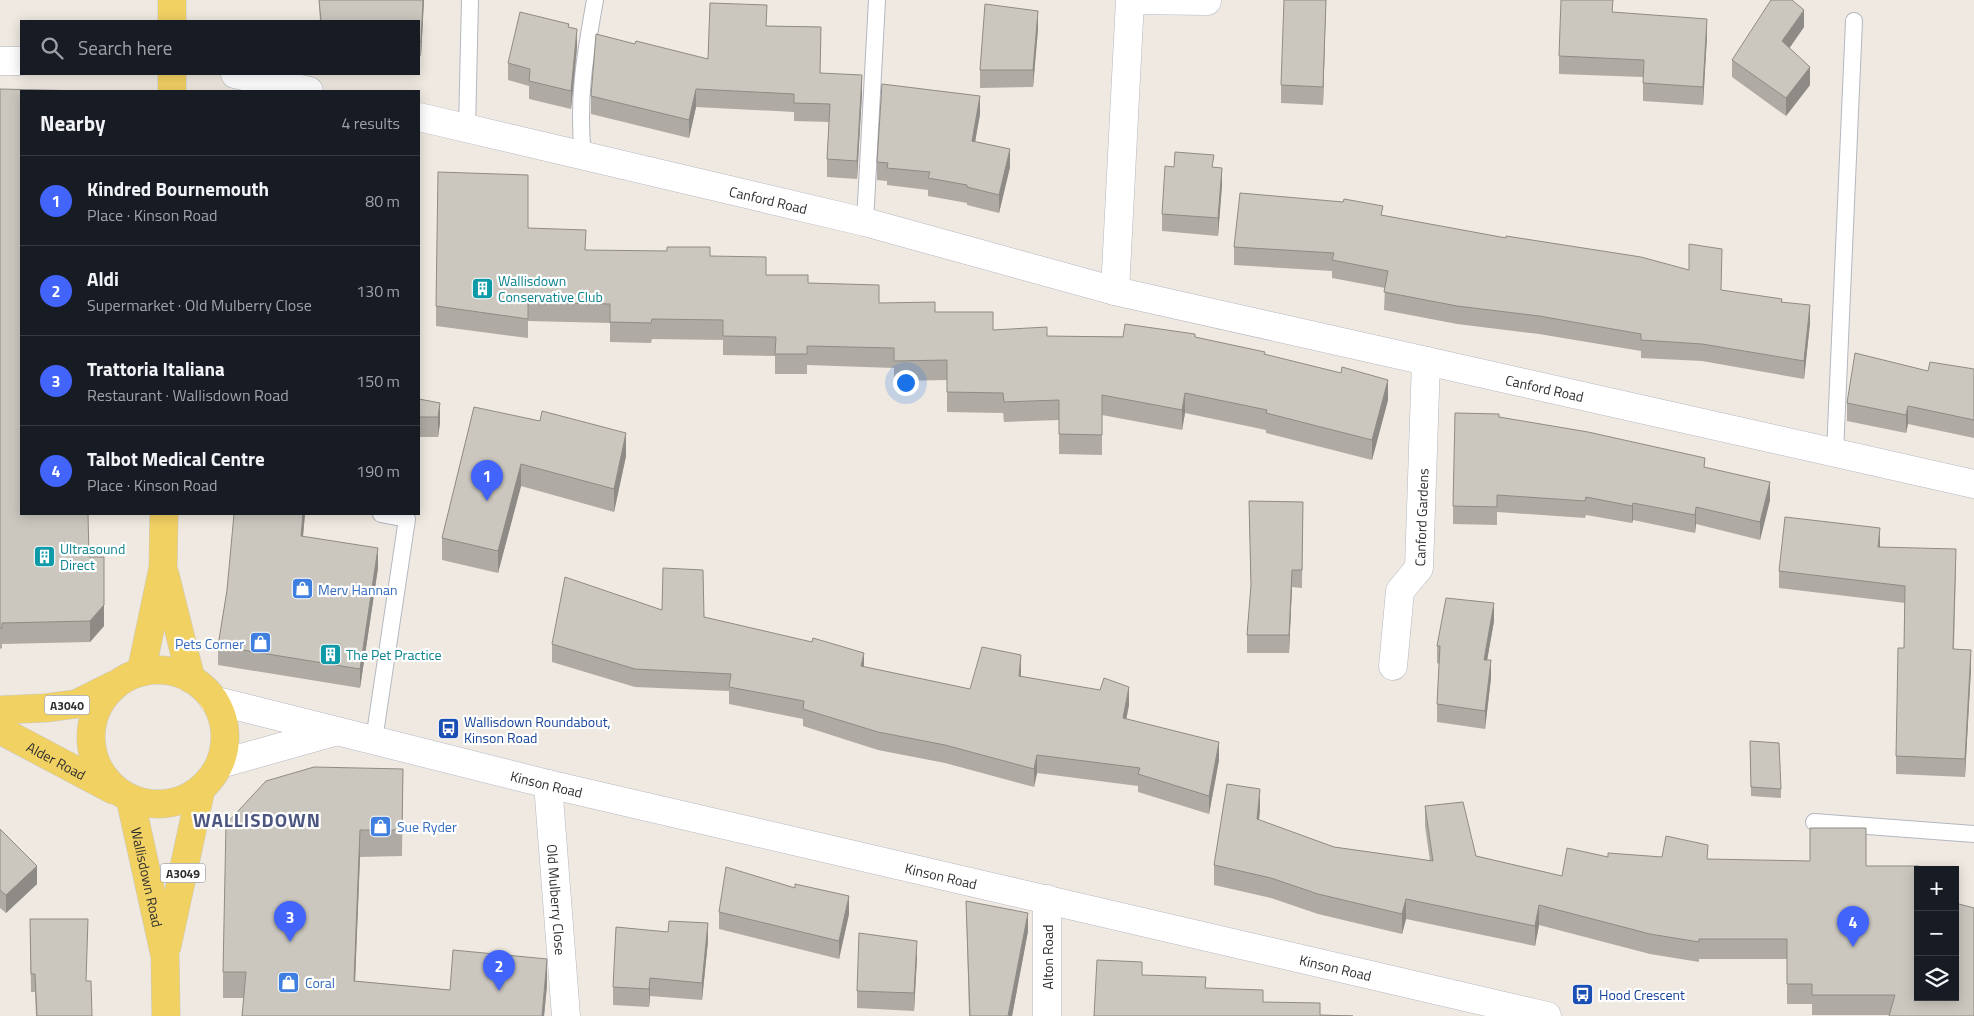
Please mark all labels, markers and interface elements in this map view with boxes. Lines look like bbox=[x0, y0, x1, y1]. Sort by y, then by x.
search box bbox=[20, 20, 420, 75]
text: Search here bbox=[78, 33, 172, 62]
icon: search bbox=[38, 34, 66, 62]
text: Nearby bbox=[40, 107, 105, 139]
text: 4 results bbox=[341, 111, 400, 135]
text: Kindred Bournemouth bbox=[87, 174, 269, 203]
street label: Canford Road bbox=[727, 180, 810, 219]
text: 1 bbox=[52, 189, 60, 213]
text: 80 m bbox=[365, 189, 400, 213]
text: Place · Kinson Road bbox=[87, 203, 218, 227]
text: Aldi bbox=[87, 264, 119, 293]
place label: Wallisdown Conservative Club bbox=[498, 270, 603, 307]
building icon: Wallisdown Conservative Club bbox=[470, 276, 494, 300]
text: 2 bbox=[52, 279, 60, 303]
text: 130 m bbox=[356, 279, 400, 303]
text: Supermarket · Old Mulberry Close bbox=[87, 293, 312, 317]
text: Trattoria Italiana bbox=[87, 354, 225, 383]
text: 3 bbox=[52, 369, 60, 393]
text: 150 m bbox=[356, 369, 400, 393]
street label: Canford Road bbox=[1504, 369, 1586, 407]
your location bbox=[893, 370, 919, 396]
text: Restaurant · Wallisdown Road bbox=[87, 383, 289, 407]
text: Talbot Medical Centre bbox=[87, 444, 265, 473]
text: 4 bbox=[52, 459, 60, 483]
text: 190 m bbox=[356, 459, 400, 483]
pin: 1 bbox=[471, 460, 503, 501]
street label: Canford Gardens bbox=[1409, 468, 1433, 567]
text: Place · Kinson Road bbox=[87, 473, 218, 497]
place label: Ultrasound Direct bbox=[60, 538, 125, 575]
building icon: Ultrasound Direct bbox=[32, 544, 56, 568]
shop icon: Merv Hannan bbox=[290, 577, 314, 601]
place label: Merv Hannan bbox=[318, 579, 397, 600]
shop icon: Pets Corner bbox=[248, 631, 272, 655]
place label: Pets Corner bbox=[175, 633, 244, 654]
building icon: The Pet Practice bbox=[318, 642, 342, 666]
place label: The Pet Practice bbox=[346, 644, 442, 665]
road number: A3040 bbox=[44, 696, 90, 714]
place label: Wallisdown Roundabout, Kinson Road bbox=[464, 711, 611, 748]
bus stop icon: Wallisdown Roundabout, Kinson Road bbox=[436, 717, 460, 741]
street label: Alder Road bbox=[23, 736, 90, 784]
street label: Kinson Road bbox=[508, 765, 585, 802]
district label: WALLISDOWN bbox=[193, 805, 321, 834]
shop icon: Sue Ryder bbox=[369, 814, 393, 838]
place label: Sue Ryder bbox=[397, 816, 457, 837]
street label: Wallisdown Road bbox=[126, 825, 169, 929]
street label: Old Mulberry Close bbox=[542, 843, 572, 956]
street label: Kinson Road bbox=[903, 857, 979, 894]
road number: A3049 bbox=[160, 864, 206, 882]
map controls bbox=[1914, 866, 1959, 1001]
button: + bbox=[1914, 866, 1959, 911]
pin: 3 bbox=[274, 901, 306, 942]
pin: 4 bbox=[1837, 906, 1869, 947]
button: − bbox=[1914, 911, 1959, 956]
street label: Alton Road bbox=[1037, 925, 1058, 989]
street label: Kinson Road bbox=[1298, 948, 1374, 985]
pin: 2 bbox=[483, 950, 515, 991]
button: layers bbox=[1914, 956, 1959, 1001]
shop icon: Coral bbox=[277, 970, 301, 994]
place label: Coral bbox=[305, 972, 335, 993]
bus stop icon: Hood Crescent bbox=[1571, 982, 1595, 1006]
place label: Hood Crescent bbox=[1599, 984, 1685, 1005]

